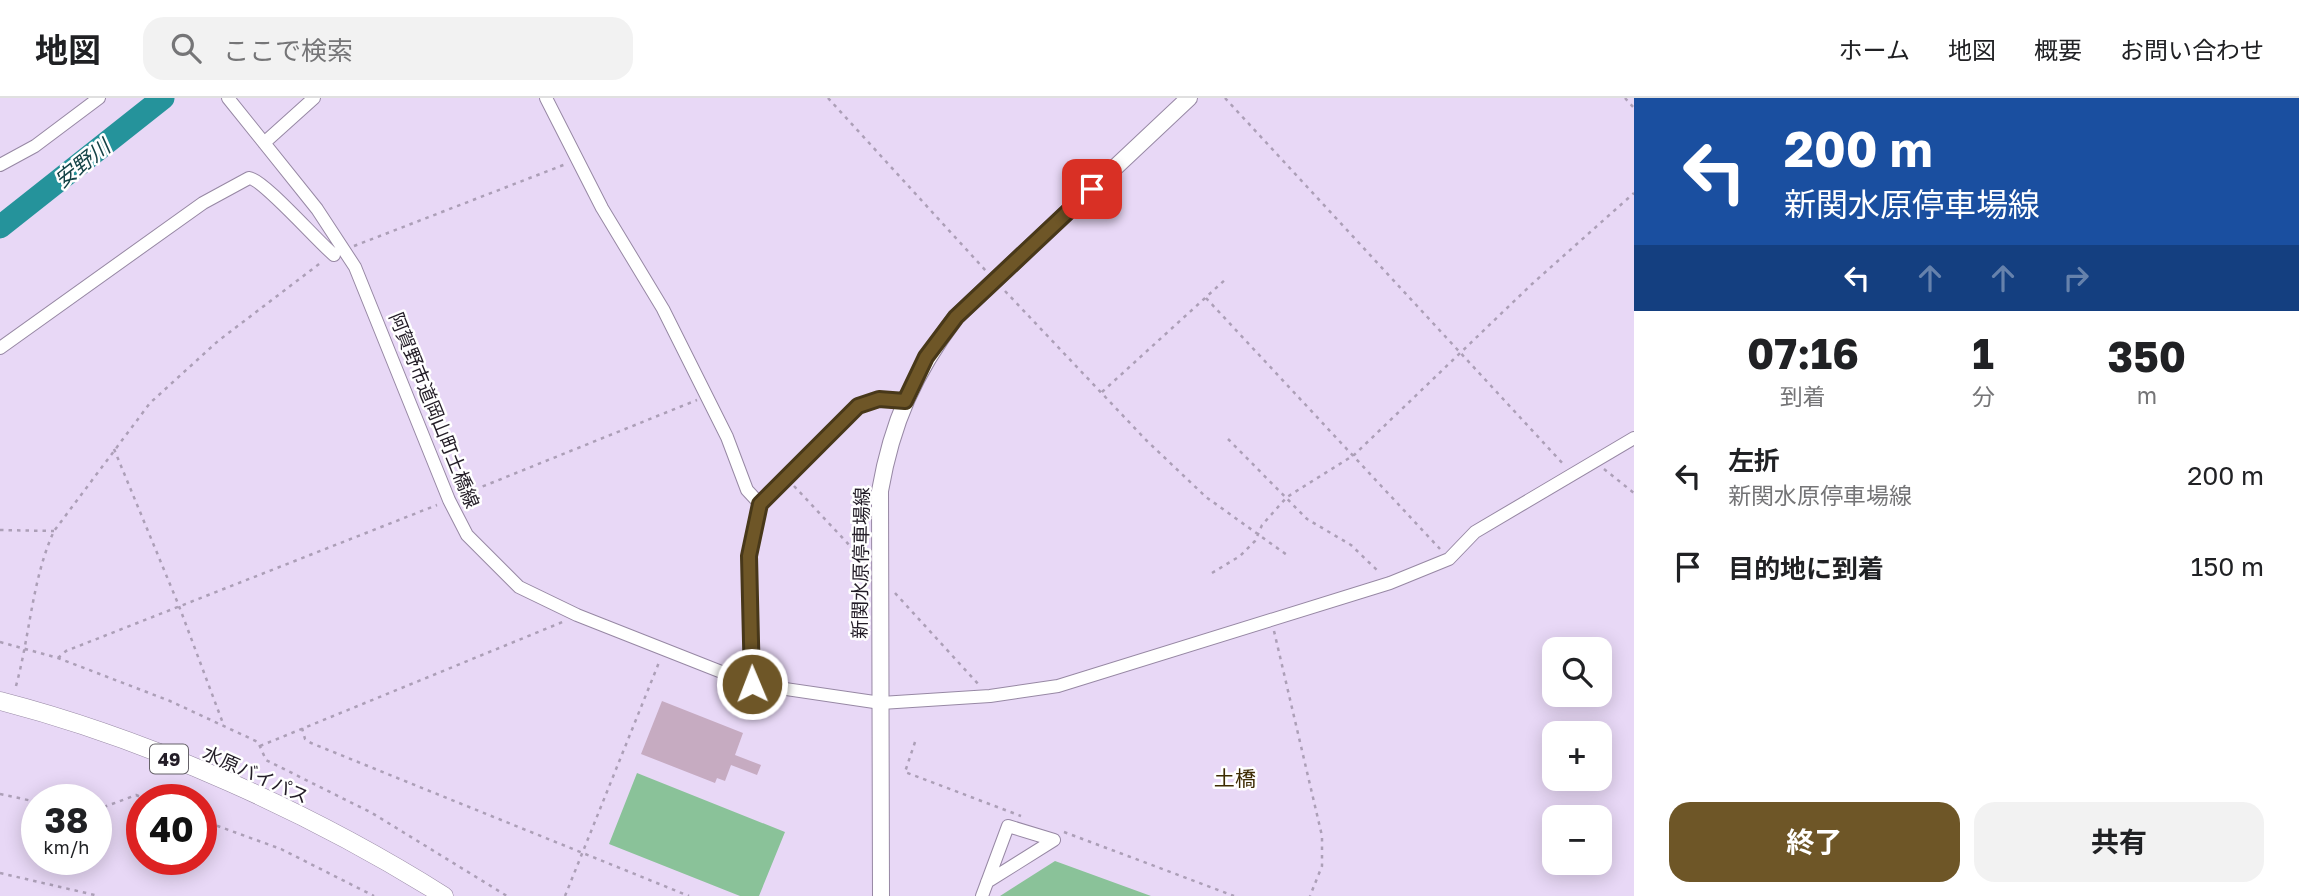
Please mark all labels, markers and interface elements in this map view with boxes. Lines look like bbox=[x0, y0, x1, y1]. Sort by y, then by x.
search box bbox=[143, 17, 633, 80]
icon: search bbox=[167, 29, 205, 67]
text: 地図 bbox=[35, 30, 101, 69]
text: ここで検索 bbox=[223, 35, 353, 66]
text: ホーム bbox=[1839, 35, 1910, 64]
text: 地図 bbox=[1948, 35, 1996, 64]
text: 概要 bbox=[2034, 35, 2082, 64]
text: お問い合わせ bbox=[2120, 35, 2264, 64]
text: 200 m bbox=[1784, 119, 1933, 178]
icon: left bbox=[1669, 126, 1760, 217]
water label: 安野川 bbox=[49, 132, 116, 193]
pin bbox=[1062, 159, 1122, 219]
icon: arrive bbox=[1073, 170, 1111, 208]
text: 新関水原停車場線 bbox=[1784, 185, 2040, 223]
icon: left bbox=[1838, 259, 1876, 297]
icon: ahead bbox=[1911, 259, 1949, 297]
icon: ahead bbox=[1984, 259, 2022, 297]
icon: right bbox=[2057, 259, 2095, 297]
street label: 阿賀野市道岡山町土橋線 bbox=[385, 309, 485, 511]
text: 07:16 bbox=[1747, 328, 1859, 378]
text: 1 bbox=[1972, 328, 1994, 378]
text: 350 bbox=[2108, 331, 2186, 381]
text: m bbox=[2137, 381, 2157, 409]
text: 到着 bbox=[1780, 382, 1826, 410]
text: 分 bbox=[1972, 382, 1995, 410]
text: 左折 bbox=[1728, 445, 1780, 476]
icon: left bbox=[1669, 457, 1707, 495]
text: 200 m bbox=[2187, 460, 2264, 491]
text: 新関水原停車場線 bbox=[1728, 481, 1912, 509]
street label: 新関水原停車場線 bbox=[847, 487, 873, 639]
icon: arrive bbox=[1669, 548, 1707, 586]
text: 150 m bbox=[2191, 551, 2264, 582]
text: 目的地に到着 bbox=[1728, 553, 1884, 584]
map controls bbox=[1542, 637, 1612, 875]
button: search bbox=[1542, 637, 1612, 707]
position arrow bbox=[715, 647, 789, 721]
button: + bbox=[1542, 721, 1612, 791]
street label: 水原バイパス bbox=[199, 740, 313, 808]
road number: 49 bbox=[150, 744, 188, 774]
district label: 土橋 bbox=[1214, 765, 1256, 791]
speed limit sign: 40 bbox=[126, 784, 217, 875]
text: 38 bbox=[45, 799, 88, 841]
button: 終了 bbox=[1669, 802, 1960, 882]
button: 共有 bbox=[1974, 802, 2264, 882]
button: − bbox=[1542, 805, 1612, 875]
text: km/h bbox=[44, 836, 89, 858]

